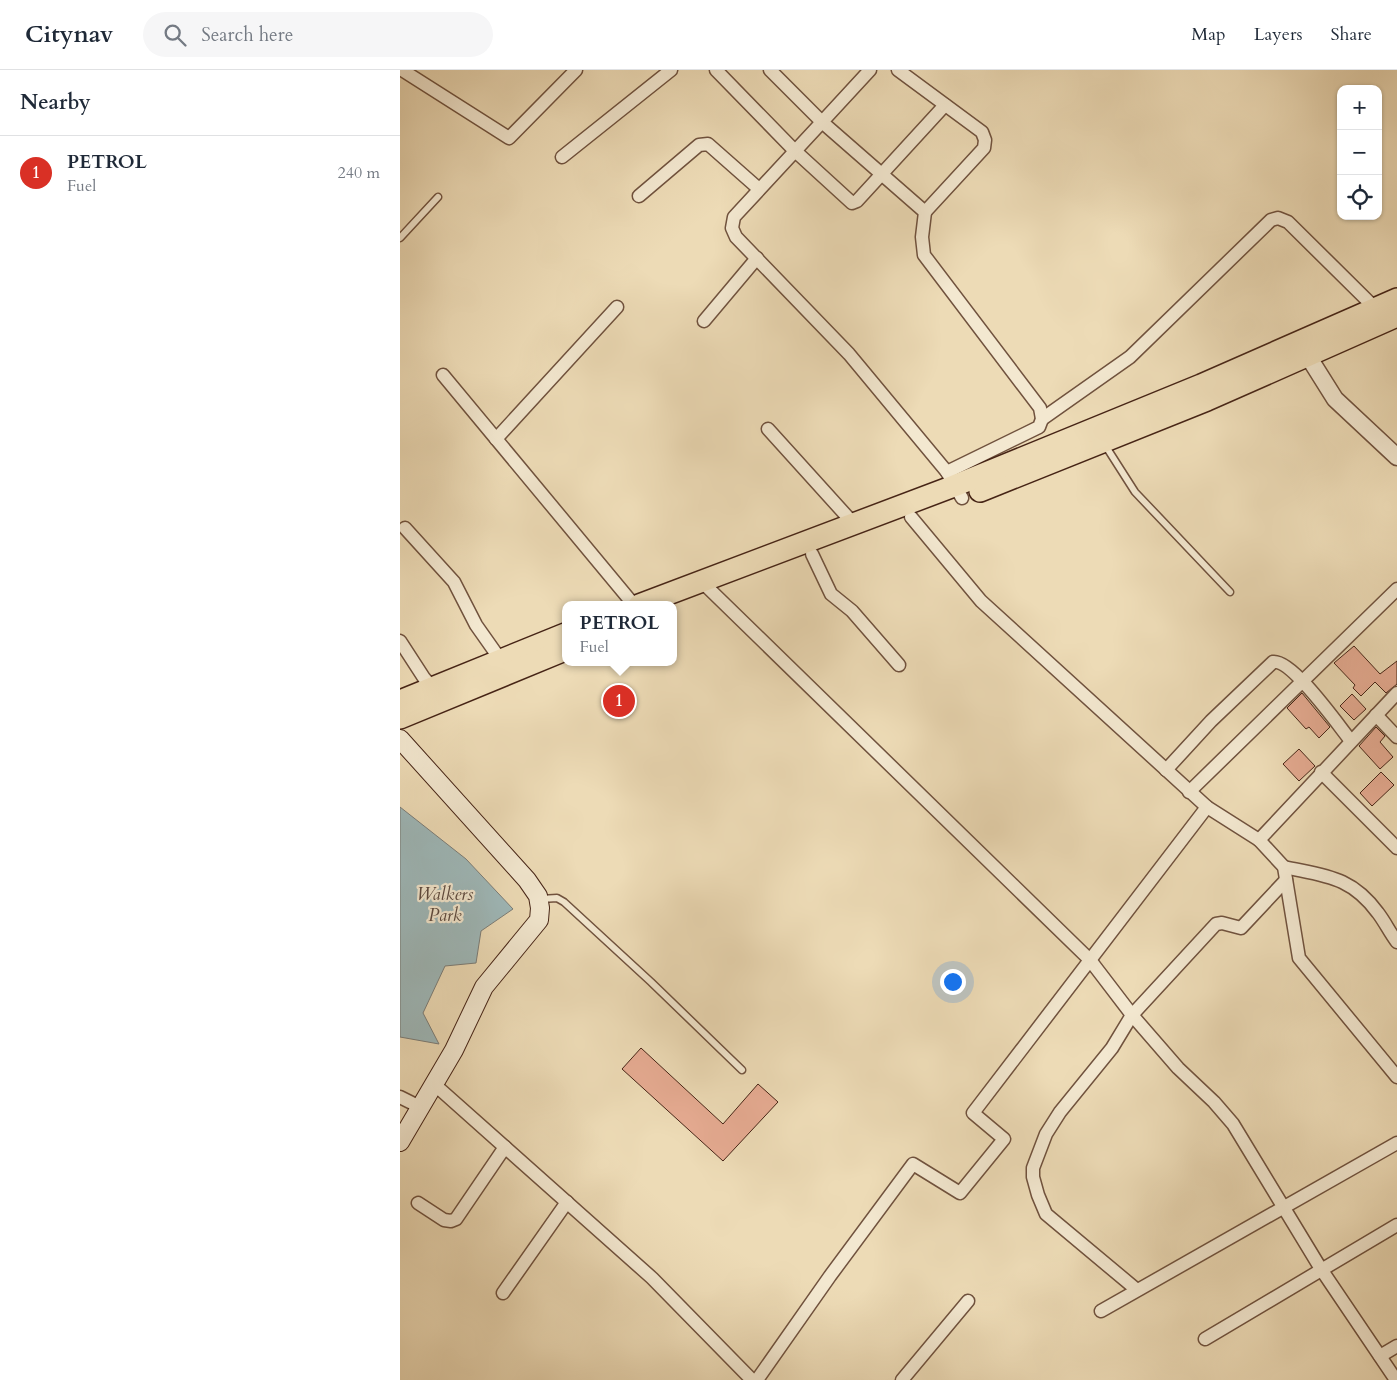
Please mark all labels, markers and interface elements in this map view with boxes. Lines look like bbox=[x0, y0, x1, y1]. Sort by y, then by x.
search box bbox=[143, 12, 493, 57]
text: Citynav bbox=[25, 18, 113, 51]
icon: search bbox=[161, 21, 189, 49]
text: Search here bbox=[201, 22, 293, 48]
text: Map bbox=[1191, 22, 1226, 47]
text: Layers bbox=[1254, 22, 1303, 47]
text: Share bbox=[1331, 22, 1372, 47]
map controls bbox=[1337, 85, 1382, 220]
button: + bbox=[1337, 85, 1382, 130]
text: Nearby bbox=[20, 88, 91, 117]
button: − bbox=[1337, 130, 1382, 175]
text: PETROL bbox=[67, 149, 147, 175]
text: 1 bbox=[32, 162, 40, 184]
text: 240 m bbox=[338, 162, 380, 184]
text: Fuel bbox=[67, 175, 96, 197]
button: locate bbox=[1337, 175, 1382, 220]
popup bbox=[562, 601, 677, 666]
text: PETROL bbox=[580, 610, 659, 636]
text: Fuel bbox=[580, 636, 609, 658]
pin: 1 bbox=[603, 682, 635, 720]
water label: Walkers Park bbox=[417, 882, 473, 928]
your location bbox=[940, 969, 966, 995]

